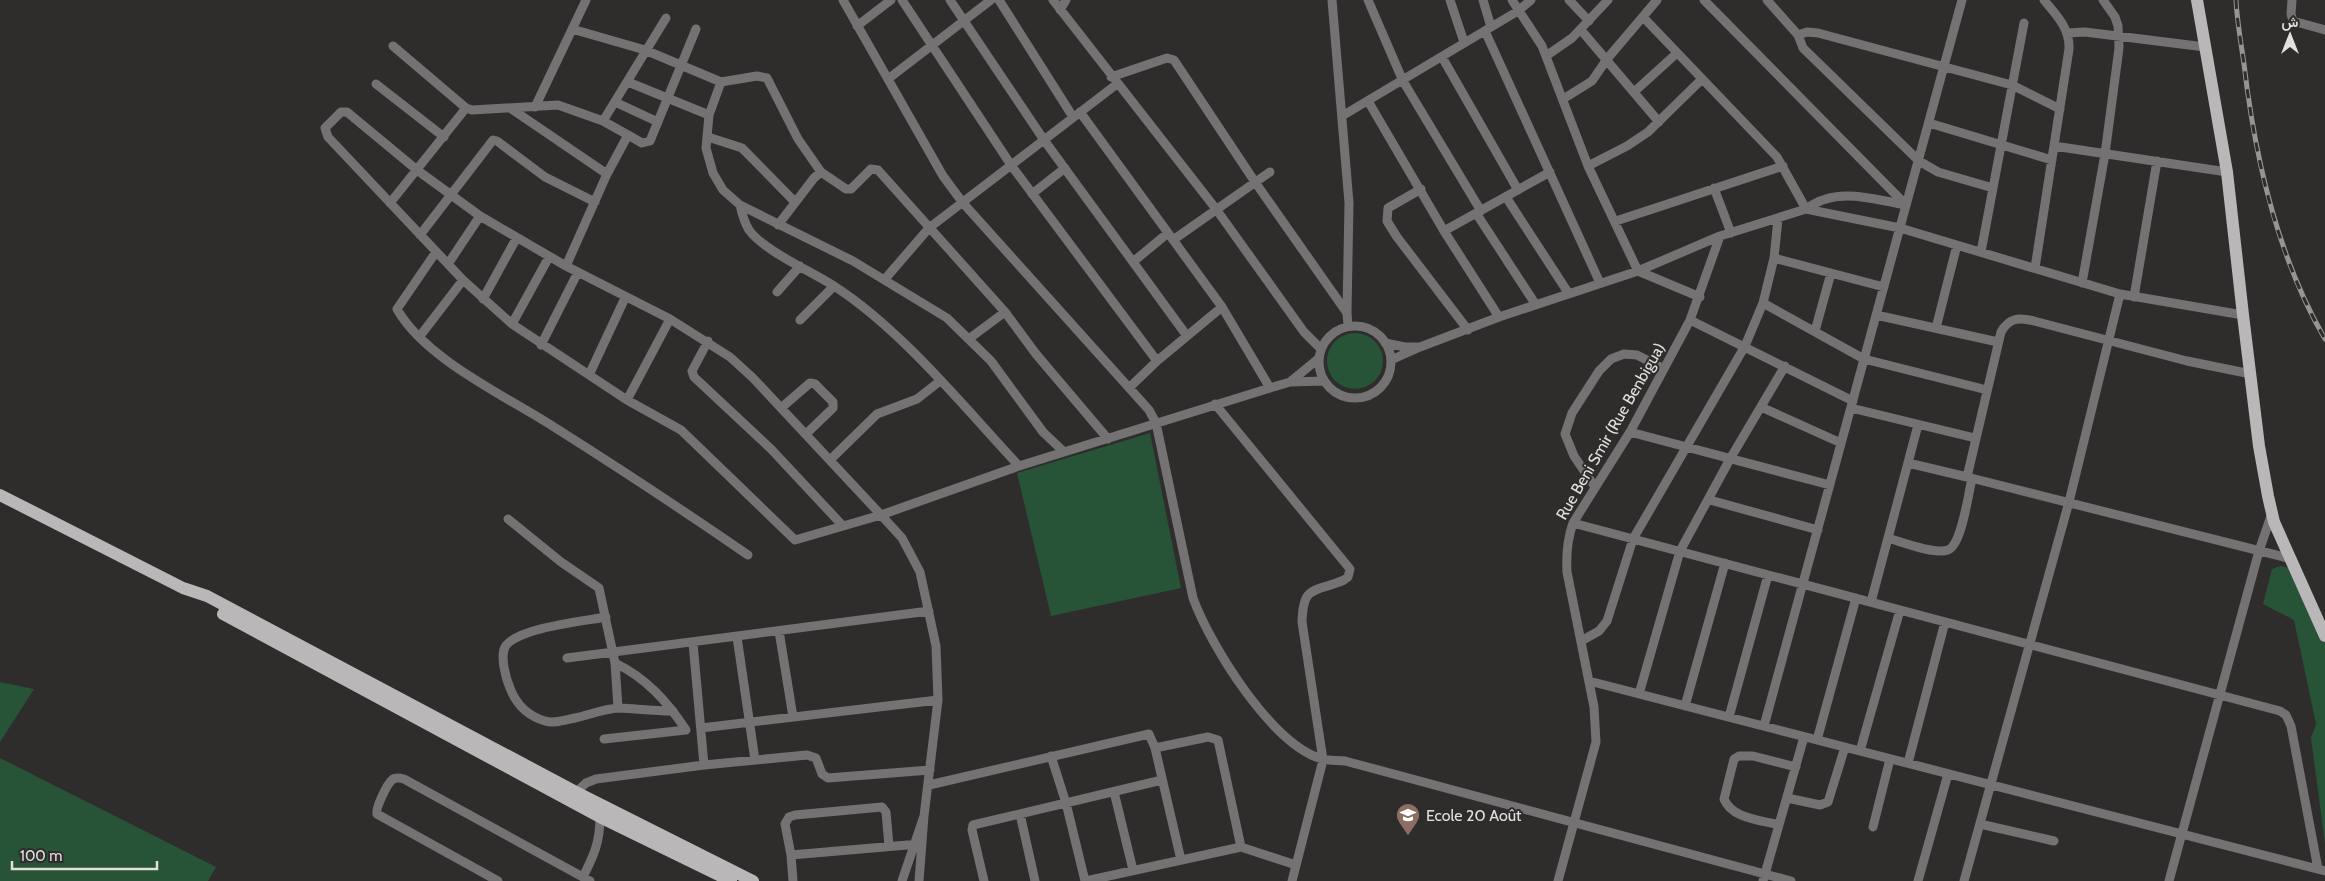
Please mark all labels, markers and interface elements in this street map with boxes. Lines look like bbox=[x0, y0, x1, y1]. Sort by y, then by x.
north arrow bbox=[2265, 10, 2315, 60]
text: ش bbox=[2282, 13, 2299, 31]
street label: Rue Beni Smir (Rue Benbigua) bbox=[1552, 339, 1669, 523]
school or university icon: Ecole 20 Août bbox=[1395, 802, 1421, 836]
place label: Ecole 20 Août bbox=[1426, 806, 1522, 825]
scale bar bbox=[12, 838, 158, 870]
text: 100 m bbox=[20, 847, 62, 865]

